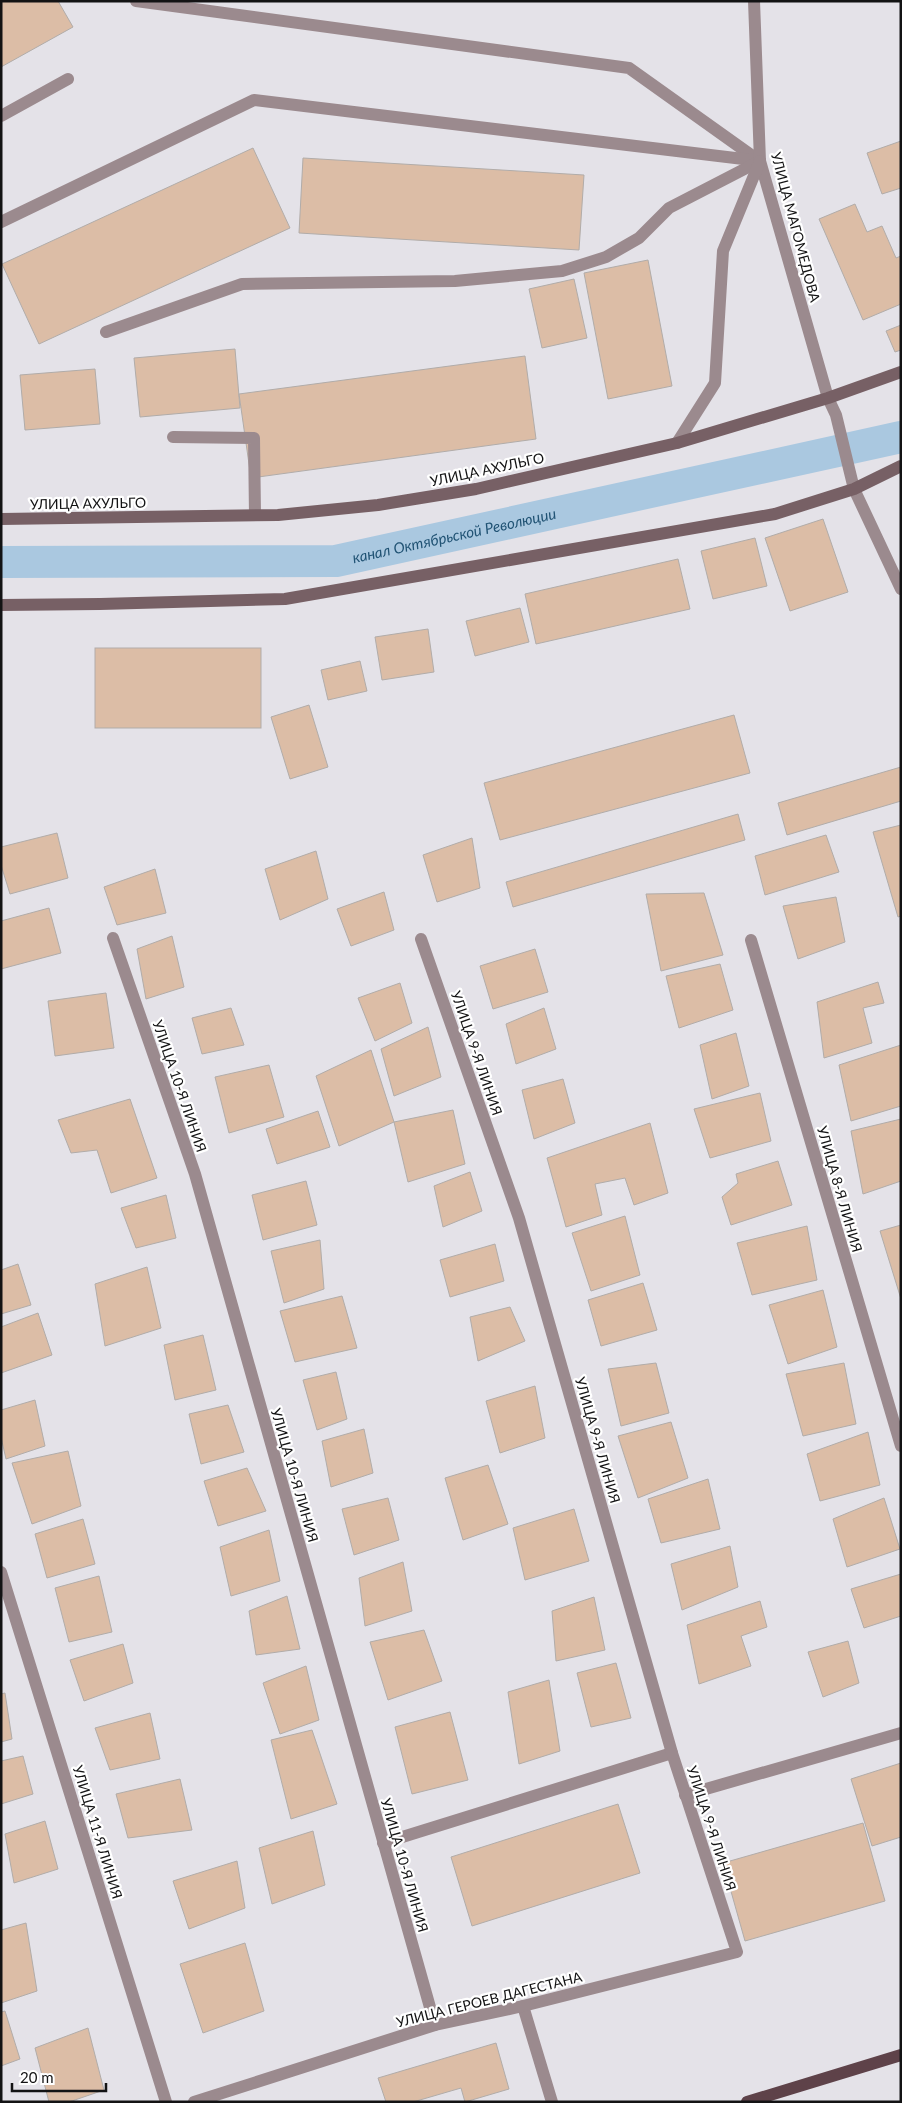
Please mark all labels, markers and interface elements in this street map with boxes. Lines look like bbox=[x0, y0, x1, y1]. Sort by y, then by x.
street label: УЛИЦА МАГОМЕДОВА bbox=[768, 150, 824, 305]
street label: УЛИЦА АХУЛЬГО bbox=[428, 449, 546, 489]
street label: УЛИЦА АХУЛЬГО bbox=[30, 493, 146, 513]
water label: канал Октябрьской Революции bbox=[351, 504, 558, 566]
street label: УЛИЦА 9-Я ЛИНИЯ bbox=[448, 989, 506, 1117]
street label: УЛИЦА 10-Я ЛИНИЯ bbox=[149, 1018, 211, 1154]
street label: УЛИЦА 8-Я ЛИНИЯ bbox=[814, 1124, 866, 1254]
street label: УЛИЦА 9-Я ЛИНИЯ bbox=[572, 1375, 624, 1505]
street label: УЛИЦА 10-Я ЛИНИЯ bbox=[268, 1406, 322, 1544]
street label: УЛИЦА 11-Я ЛИНИЯ bbox=[70, 1763, 126, 1901]
street label: УЛИЦА 9-Я ЛИНИЯ bbox=[684, 1763, 740, 1893]
street label: УЛИЦА 10-Я ЛИНИЯ bbox=[378, 1796, 432, 1934]
street label: УЛИЦА ГЕРОЕВ ДАГЕСТАНА bbox=[394, 1968, 584, 2030]
scale bar bbox=[12, 2060, 106, 2092]
text: 20 m bbox=[20, 2068, 54, 2086]

